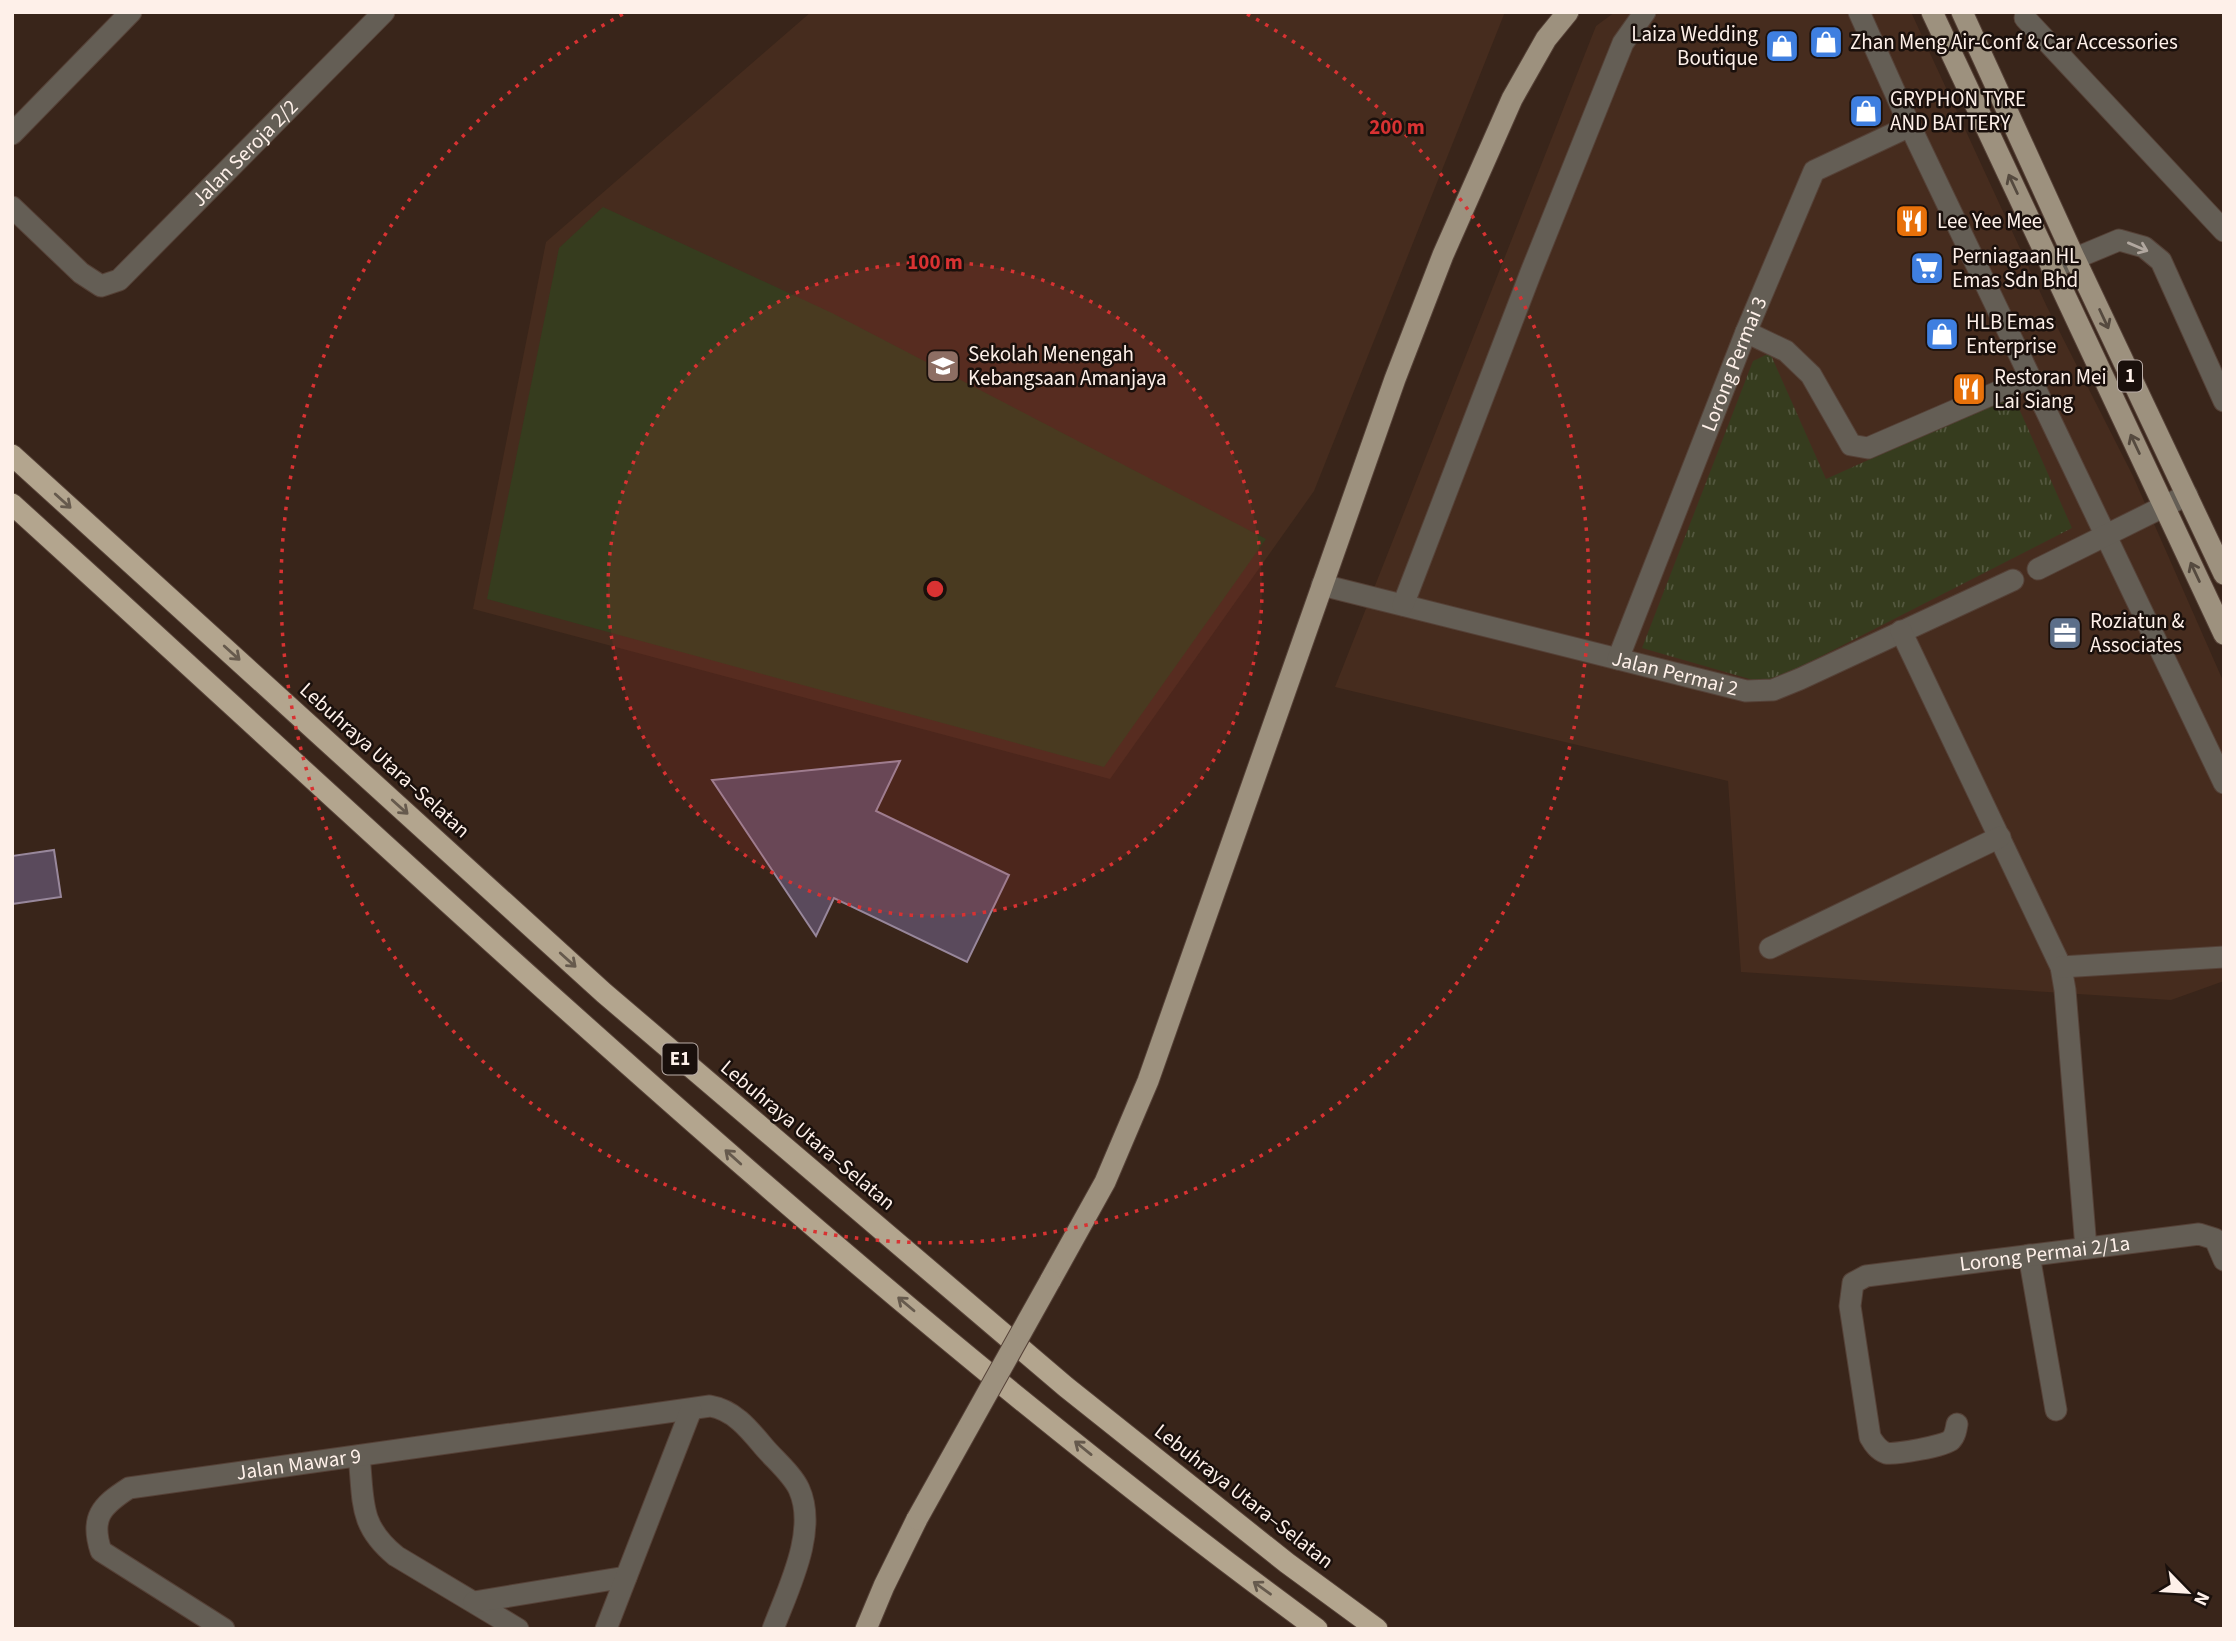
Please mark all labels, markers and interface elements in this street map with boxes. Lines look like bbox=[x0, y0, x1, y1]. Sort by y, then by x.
place label: Laiza Wedding Boutique bbox=[1631, 19, 1758, 73]
shop icon: Zhan Meng Air-Conf & Car Accessories bbox=[1807, 23, 1845, 61]
shop icon: Laiza Wedding Boutique bbox=[1763, 27, 1801, 65]
place label: Zhan Meng Air-Conf & Car Accessories bbox=[1850, 27, 2178, 57]
place label: GRYPHON TYRE AND BATTERY bbox=[1890, 84, 2026, 138]
street label: Jalan Seroja 2/2 bbox=[185, 92, 305, 213]
shop icon: GRYPHON TYRE AND BATTERY bbox=[1847, 92, 1885, 130]
text: 200 m bbox=[1369, 112, 1425, 142]
one-way arrow bbox=[2005, 174, 2018, 195]
restaurant icon: Lee Yee Mee bbox=[1893, 202, 1931, 240]
place label: Lee Yee Mee bbox=[1937, 206, 2042, 236]
place label: Perniagaan HL Emas Sdn Bhd bbox=[1952, 241, 2079, 295]
one-way arrow bbox=[2127, 241, 2148, 254]
text: 100 m bbox=[907, 247, 963, 277]
supermarket icon: Perniagaan HL Emas Sdn Bhd bbox=[1908, 249, 1946, 287]
street label: Lorong Permai 3 bbox=[1694, 292, 1774, 436]
place label: HLB Emas Enterprise bbox=[1966, 307, 2056, 361]
one-way arrow bbox=[2097, 308, 2111, 329]
shop icon: HLB Emas Enterprise bbox=[1923, 315, 1961, 353]
place label: Sekolah Menengah Kebangsaan Amanjaya bbox=[968, 339, 1167, 393]
school or university icon: Sekolah Menengah Kebangsaan Amanjaya bbox=[924, 347, 962, 385]
road number: 1 bbox=[2118, 360, 2142, 392]
place label: Restoran Mei Lai Siang bbox=[1994, 362, 2107, 416]
restaurant icon: Restoran Mei Lai Siang bbox=[1950, 370, 1988, 408]
one-way arrow bbox=[2128, 434, 2141, 455]
one-way arrow bbox=[54, 493, 72, 509]
one-way arrow bbox=[2188, 562, 2201, 583]
centre of rings bbox=[923, 577, 947, 601]
place label: Roziatun & Associates bbox=[2090, 606, 2185, 660]
office icon: Roziatun & Associates bbox=[2046, 614, 2084, 652]
street label: Jalan Permai 2 bbox=[1609, 643, 1741, 704]
one-way arrow bbox=[223, 645, 240, 662]
street label: Lebuhraya Utara–Selatan bbox=[293, 675, 477, 845]
one-way arrow bbox=[391, 799, 409, 815]
one-way arrow bbox=[558, 952, 576, 968]
road number: E1 bbox=[662, 1044, 698, 1074]
street label: Lebuhraya Utara–Selatan bbox=[714, 1053, 902, 1217]
one-way arrow bbox=[724, 1149, 742, 1165]
street label: Lorong Permai 2/1a bbox=[1958, 1228, 2132, 1279]
one-way arrow bbox=[898, 1297, 916, 1312]
street label: Lebuhraya Utara–Selatan bbox=[1148, 1416, 1340, 1576]
street label: Jalan Mawar 9 bbox=[234, 1440, 363, 1488]
one-way arrow bbox=[1074, 1440, 1092, 1456]
north arrow bbox=[2152, 1557, 2222, 1627]
one-way arrow bbox=[1253, 1581, 1272, 1596]
text: N bbox=[2186, 1587, 2216, 1610]

